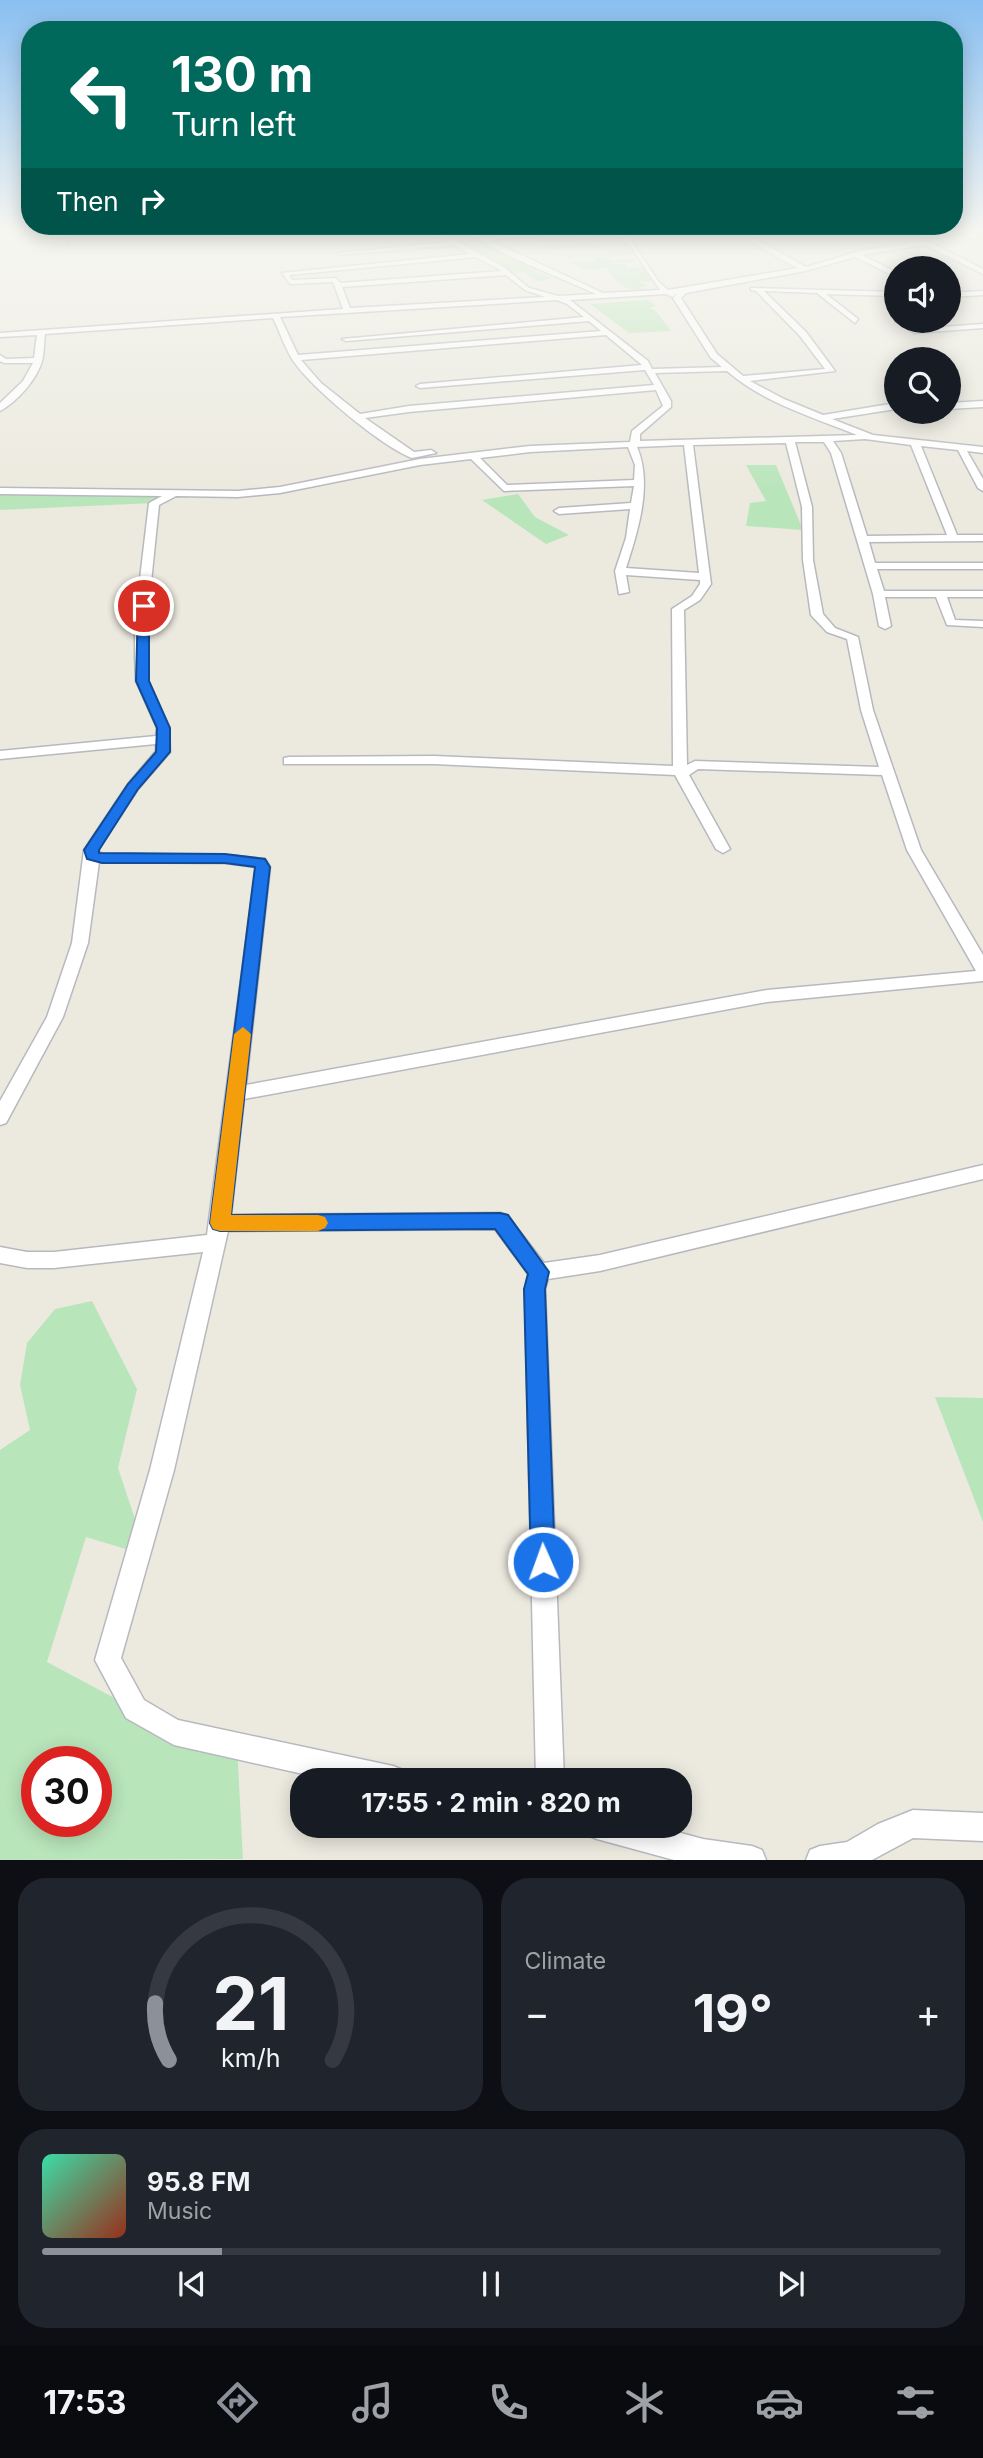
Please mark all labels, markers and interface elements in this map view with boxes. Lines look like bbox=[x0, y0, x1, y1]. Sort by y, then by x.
text: 130 m bbox=[171, 45, 313, 104]
icon: left bbox=[56, 49, 147, 140]
text: Turn left bbox=[171, 105, 296, 144]
icon: right bbox=[133, 182, 171, 220]
text: Then bbox=[56, 186, 119, 217]
map controls bbox=[884, 256, 961, 424]
button: sound bbox=[884, 256, 961, 333]
button: search bbox=[884, 347, 961, 424]
pin bbox=[114, 576, 174, 636]
icon: arrive bbox=[125, 587, 163, 625]
position arrow bbox=[506, 1525, 580, 1599]
speed limit sign: 30 bbox=[21, 1746, 112, 1837]
text: 17:55 · 2 min · 820 m bbox=[361, 1787, 621, 1818]
text: Climate bbox=[525, 1947, 606, 1975]
text: 21 bbox=[212, 1960, 289, 2049]
text: 19° bbox=[693, 1982, 773, 2045]
text: − bbox=[525, 1990, 550, 2036]
text: + bbox=[916, 1990, 941, 2036]
text: km/h bbox=[221, 2043, 280, 2073]
text: 95.8 FM bbox=[147, 2166, 250, 2197]
text: Music bbox=[147, 2197, 212, 2225]
icon: previous bbox=[173, 2265, 211, 2303]
icon: pause bbox=[472, 2265, 510, 2303]
icon: next bbox=[772, 2265, 810, 2303]
icon: directions bbox=[213, 2378, 262, 2427]
icon: music bbox=[348, 2378, 397, 2427]
icon: phone bbox=[484, 2378, 533, 2427]
icon: climate bbox=[620, 2378, 669, 2427]
icon: car bbox=[755, 2378, 804, 2427]
icon: filters bbox=[891, 2378, 940, 2427]
text: 17:53 bbox=[43, 2383, 126, 2422]

